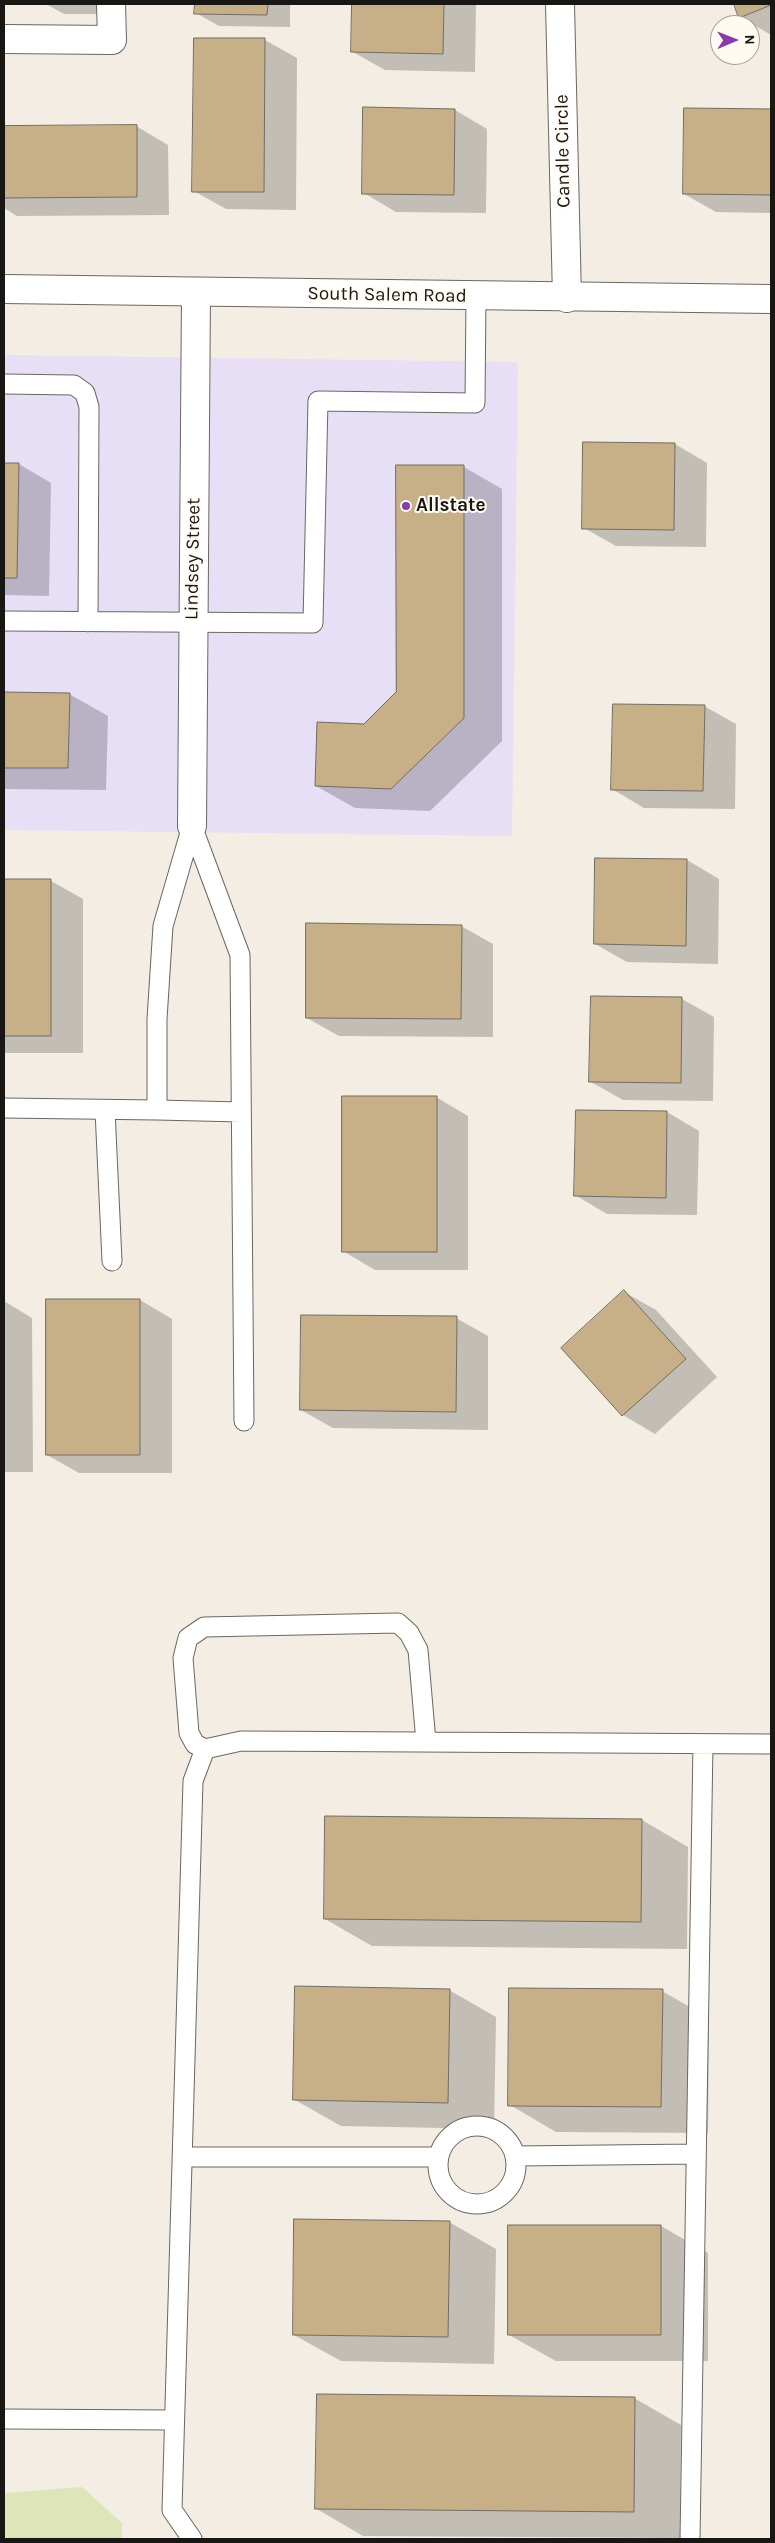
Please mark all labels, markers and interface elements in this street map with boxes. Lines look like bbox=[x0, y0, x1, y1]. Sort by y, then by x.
north arrow bbox=[710, 15, 760, 65]
text: N bbox=[741, 35, 758, 45]
street label: Candle Circle bbox=[551, 94, 575, 208]
street label: South Salem Road bbox=[307, 282, 467, 308]
place label: Allstate bbox=[416, 495, 486, 517]
street label: Lindsey Street bbox=[181, 498, 205, 620]
marker: Allstate bbox=[400, 500, 412, 512]

